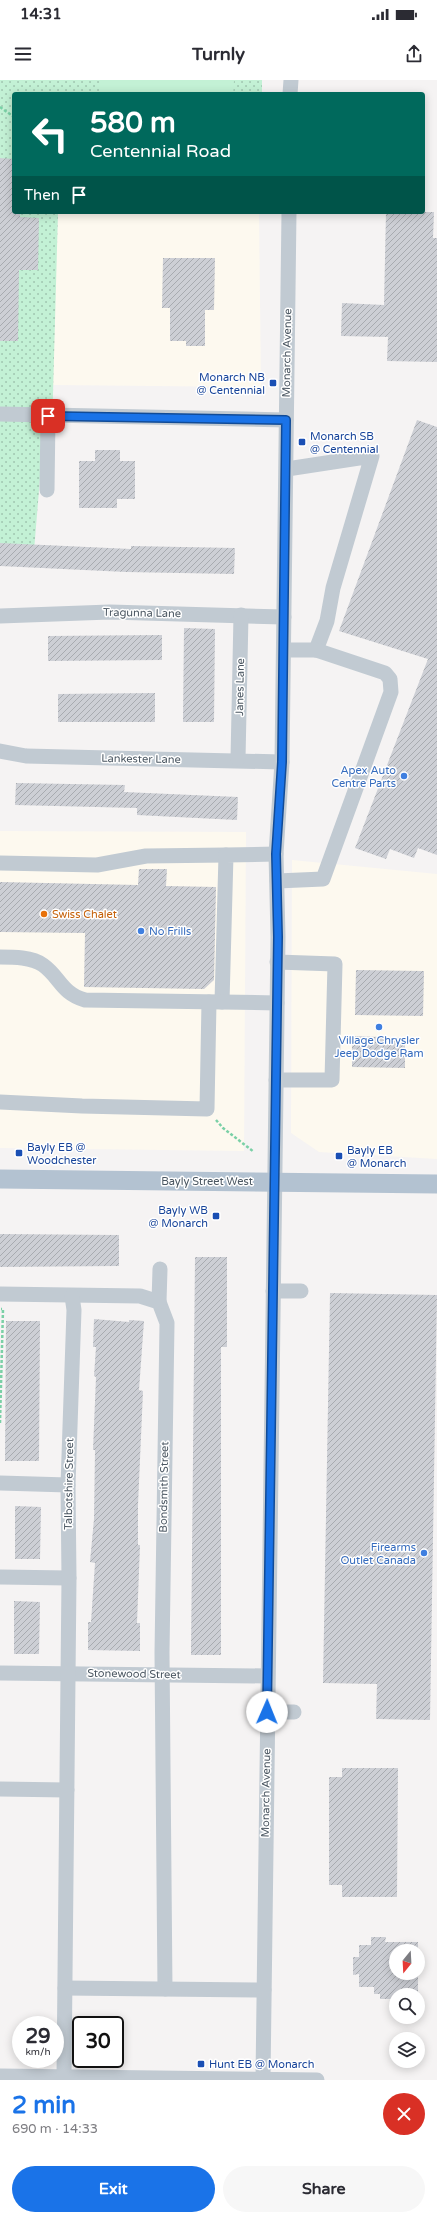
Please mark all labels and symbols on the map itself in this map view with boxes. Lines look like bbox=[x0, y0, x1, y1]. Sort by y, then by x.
street label: Monarch Avenue bbox=[280, 308, 294, 398]
place label: Monarch NB @ Centennial bbox=[197, 371, 265, 397]
marker: Monarch NB @ Centennial bbox=[268, 378, 278, 388]
pin bbox=[31, 399, 65, 433]
place label: Monarch SB @ Centennial bbox=[310, 430, 378, 456]
marker: Monarch SB @ Centennial bbox=[297, 437, 307, 447]
street label: Tragunna Lane bbox=[103, 606, 181, 620]
street label: Janes Lane bbox=[233, 658, 247, 716]
street label: Lankester Lane bbox=[101, 752, 181, 766]
place label: Apex Auto Centre Parts bbox=[331, 764, 396, 790]
marker: Apex Auto Centre Parts bbox=[399, 771, 409, 781]
place label: Swiss Chalet bbox=[52, 908, 117, 921]
marker: Swiss Chalet bbox=[39, 909, 49, 919]
place label: No Frills bbox=[149, 925, 191, 938]
marker: No Frills bbox=[136, 926, 146, 936]
marker: Village Chrysler Jeep Dodge Ram bbox=[374, 1022, 384, 1032]
place label: Village Chrysler Jeep Dodge Ram bbox=[334, 1034, 424, 1060]
place label: Bayly EB @ Woodchester bbox=[27, 1141, 97, 1167]
place label: Bayly EB @ Monarch bbox=[347, 1144, 406, 1170]
marker: Bayly EB @ Woodchester bbox=[14, 1148, 24, 1158]
marker: Bayly EB @ Monarch bbox=[334, 1151, 344, 1161]
street label: Bayly Street West bbox=[161, 1175, 253, 1188]
place label: Bayly WB @ Monarch bbox=[149, 1204, 208, 1230]
marker: Bayly WB @ Monarch bbox=[211, 1211, 221, 1221]
street label: Talbotshire Street bbox=[62, 1438, 76, 1530]
street label: Bondsmith Street bbox=[157, 1441, 171, 1533]
place label: Firearms Outlet Canada bbox=[340, 1541, 416, 1567]
marker: Firearms Outlet Canada bbox=[419, 1548, 429, 1558]
street label: Stonewood Street bbox=[87, 1667, 181, 1681]
position arrow bbox=[246, 1691, 288, 1733]
street label: Monarch Avenue bbox=[259, 1748, 273, 1838]
north arrow bbox=[389, 1944, 425, 1980]
speed limit sign: 30 bbox=[72, 2016, 124, 2068]
place label: Hunt EB @ Monarch bbox=[209, 2058, 314, 2071]
marker: Hunt EB @ Monarch bbox=[196, 2059, 206, 2069]

